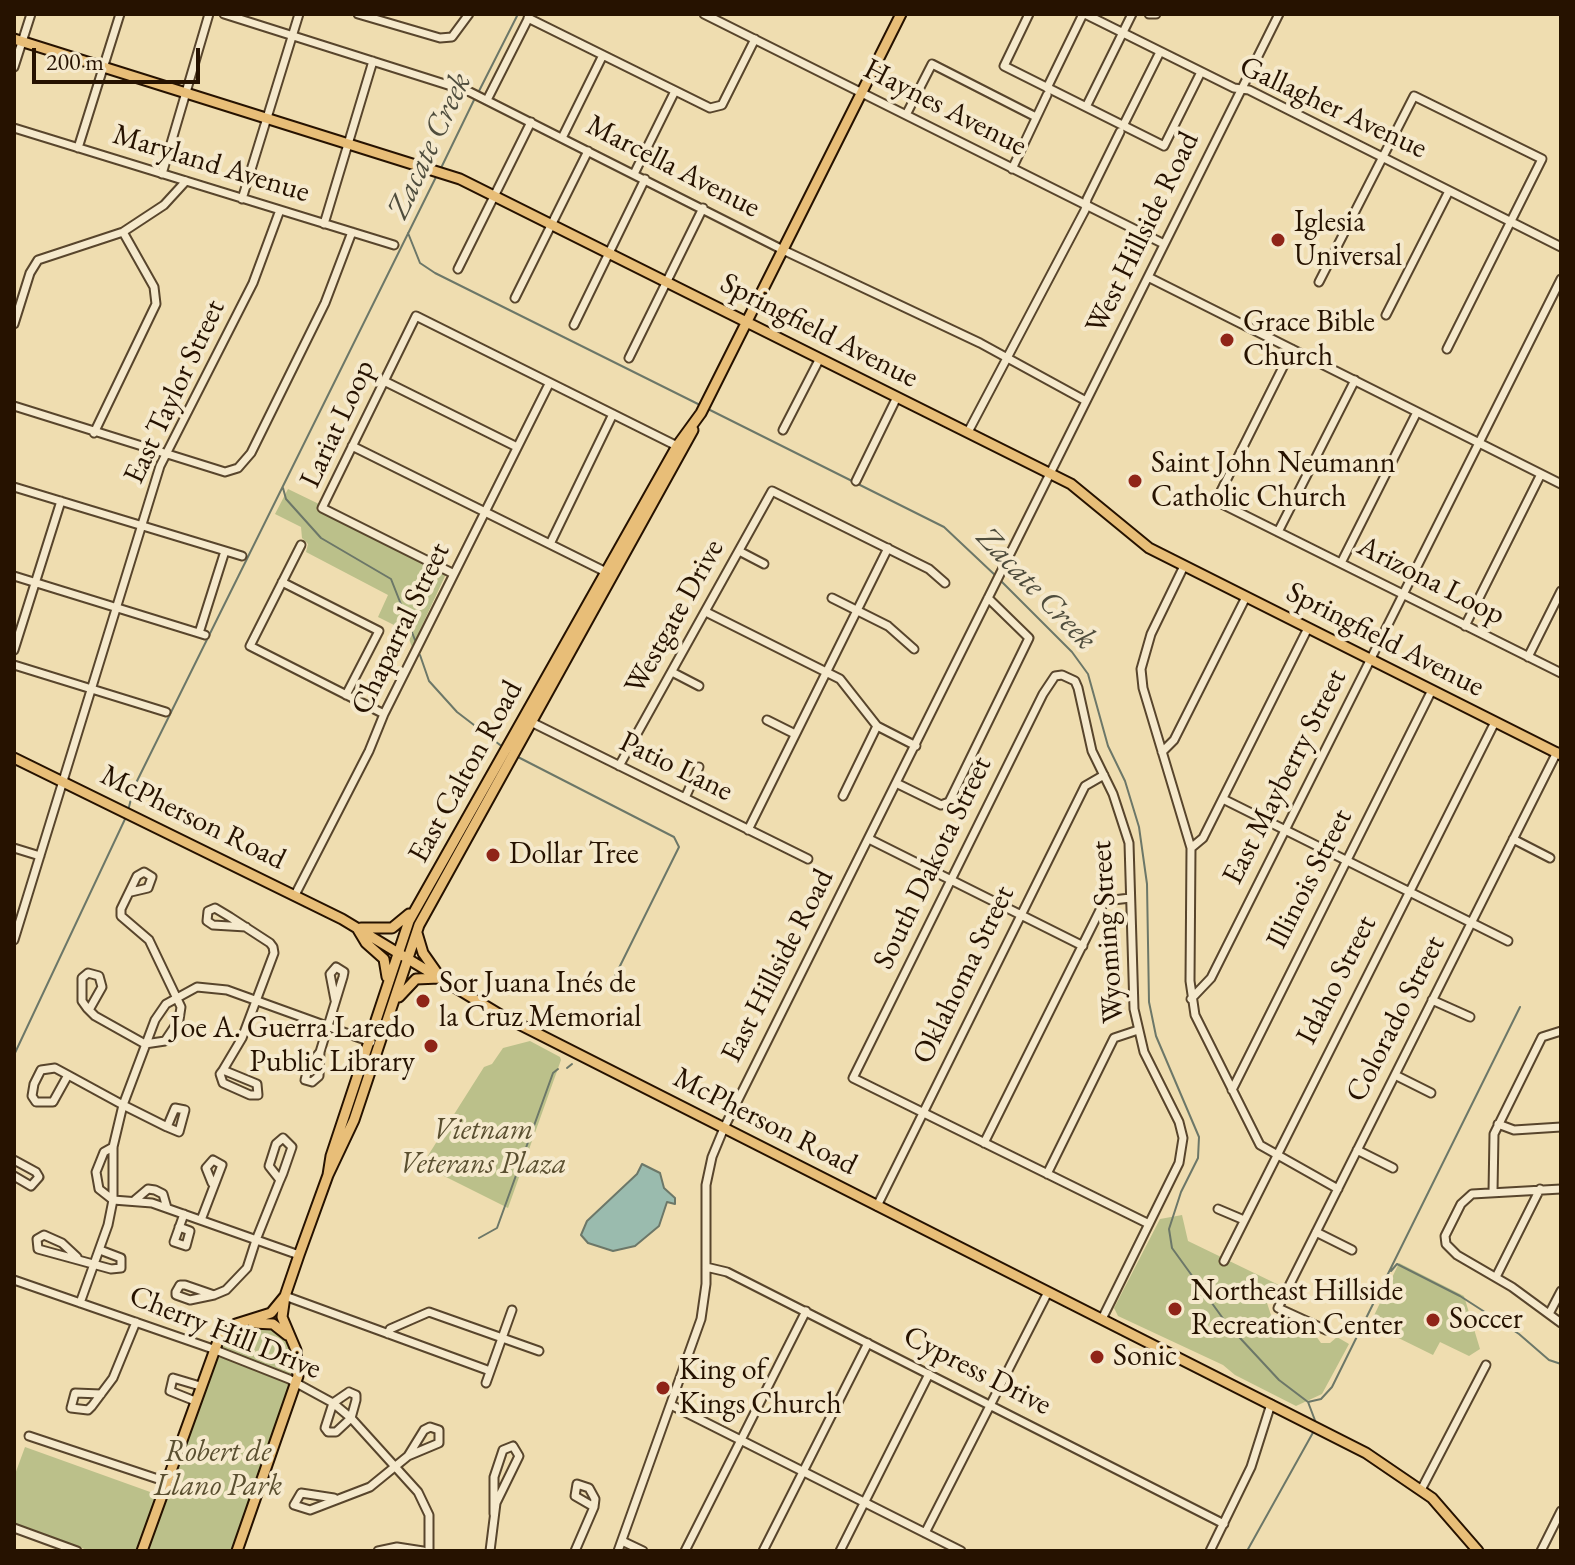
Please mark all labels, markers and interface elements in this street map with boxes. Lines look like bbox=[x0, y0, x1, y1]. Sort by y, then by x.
scale bar bbox=[36, 32, 204, 82]
text: 200 m bbox=[46, 46, 104, 77]
street label: Gallagher Avenue bbox=[1234, 49, 1432, 167]
street label: Haynes Avenue bbox=[857, 51, 1033, 165]
water label: Zacate Creek bbox=[380, 67, 480, 225]
street label: Marcella Avenue bbox=[580, 108, 766, 226]
street label: Maryland Avenue bbox=[108, 117, 314, 211]
street label: West Hillside Road bbox=[1079, 126, 1207, 340]
place label: Iglesia Universal bbox=[1294, 205, 1402, 276]
marker: Iglesia Universal bbox=[1269, 231, 1287, 249]
street label: Springfield Avenue bbox=[714, 266, 924, 396]
street label: East Taylor Street bbox=[117, 294, 233, 490]
place label: Grace Bible Church bbox=[1243, 305, 1375, 376]
marker: Grace Bible Church bbox=[1218, 331, 1236, 349]
street label: Lariat Loop bbox=[293, 354, 383, 494]
place label: Saint John Neumann Catholic Church bbox=[1151, 446, 1396, 516]
marker: Saint John Neumann Catholic Church bbox=[1126, 472, 1144, 490]
water label: Zacate Creek bbox=[968, 519, 1104, 659]
street label: Arizona Loop bbox=[1351, 528, 1511, 634]
street label: Westgate Drive bbox=[618, 533, 732, 701]
street label: Chaparral Street bbox=[344, 537, 458, 721]
street label: Springfield Avenue bbox=[1280, 575, 1490, 705]
street label: East Mayberry Street bbox=[1215, 663, 1355, 891]
street label: East Calton Road bbox=[401, 675, 531, 869]
street label: Patio Lane bbox=[613, 724, 739, 810]
street label: South Dakota Street bbox=[866, 751, 1000, 975]
street label: McPherson Road bbox=[95, 758, 291, 878]
street label: Illinois Street bbox=[1260, 803, 1360, 955]
place label: Dollar Tree bbox=[509, 837, 639, 873]
street label: Wyoming Street bbox=[1084, 839, 1132, 1025]
marker: Dollar Tree bbox=[484, 846, 502, 864]
street label: East Hillside Road bbox=[714, 863, 842, 1069]
street label: Oklahoma Street bbox=[905, 880, 1023, 1070]
street label: Idaho Street bbox=[1289, 910, 1385, 1050]
street label: Colorado Street bbox=[1339, 930, 1453, 1108]
place label: Sor Juana Inés de la Cruz Memorial bbox=[439, 966, 641, 1036]
marker: Sor Juana Inés de la Cruz Memorial bbox=[414, 992, 432, 1010]
place label: Joe A. Guerra Laredo Public Library bbox=[170, 1011, 415, 1082]
marker: Joe A. Guerra Laredo Public Library bbox=[422, 1037, 440, 1055]
street label: McPherson Road bbox=[667, 1060, 863, 1184]
park label: Vietnam Veterans Plaza bbox=[399, 1113, 567, 1184]
place label: Northeast Hillside Recreation Center bbox=[1191, 1274, 1403, 1344]
street label: Cherry Hill Drive bbox=[124, 1278, 326, 1388]
marker: Northeast Hillside Recreation Center bbox=[1166, 1300, 1184, 1318]
place label: Soccer bbox=[1449, 1302, 1523, 1338]
marker: Soccer bbox=[1424, 1311, 1442, 1329]
street label: Cypress Drive bbox=[897, 1318, 1057, 1424]
place label: Sonic bbox=[1113, 1339, 1177, 1375]
marker: Sonic bbox=[1088, 1348, 1106, 1366]
place label: King of Kings Church bbox=[679, 1353, 842, 1424]
marker: King of Kings Church bbox=[654, 1379, 672, 1397]
park label: Robert de Llano Park bbox=[154, 1435, 282, 1506]

